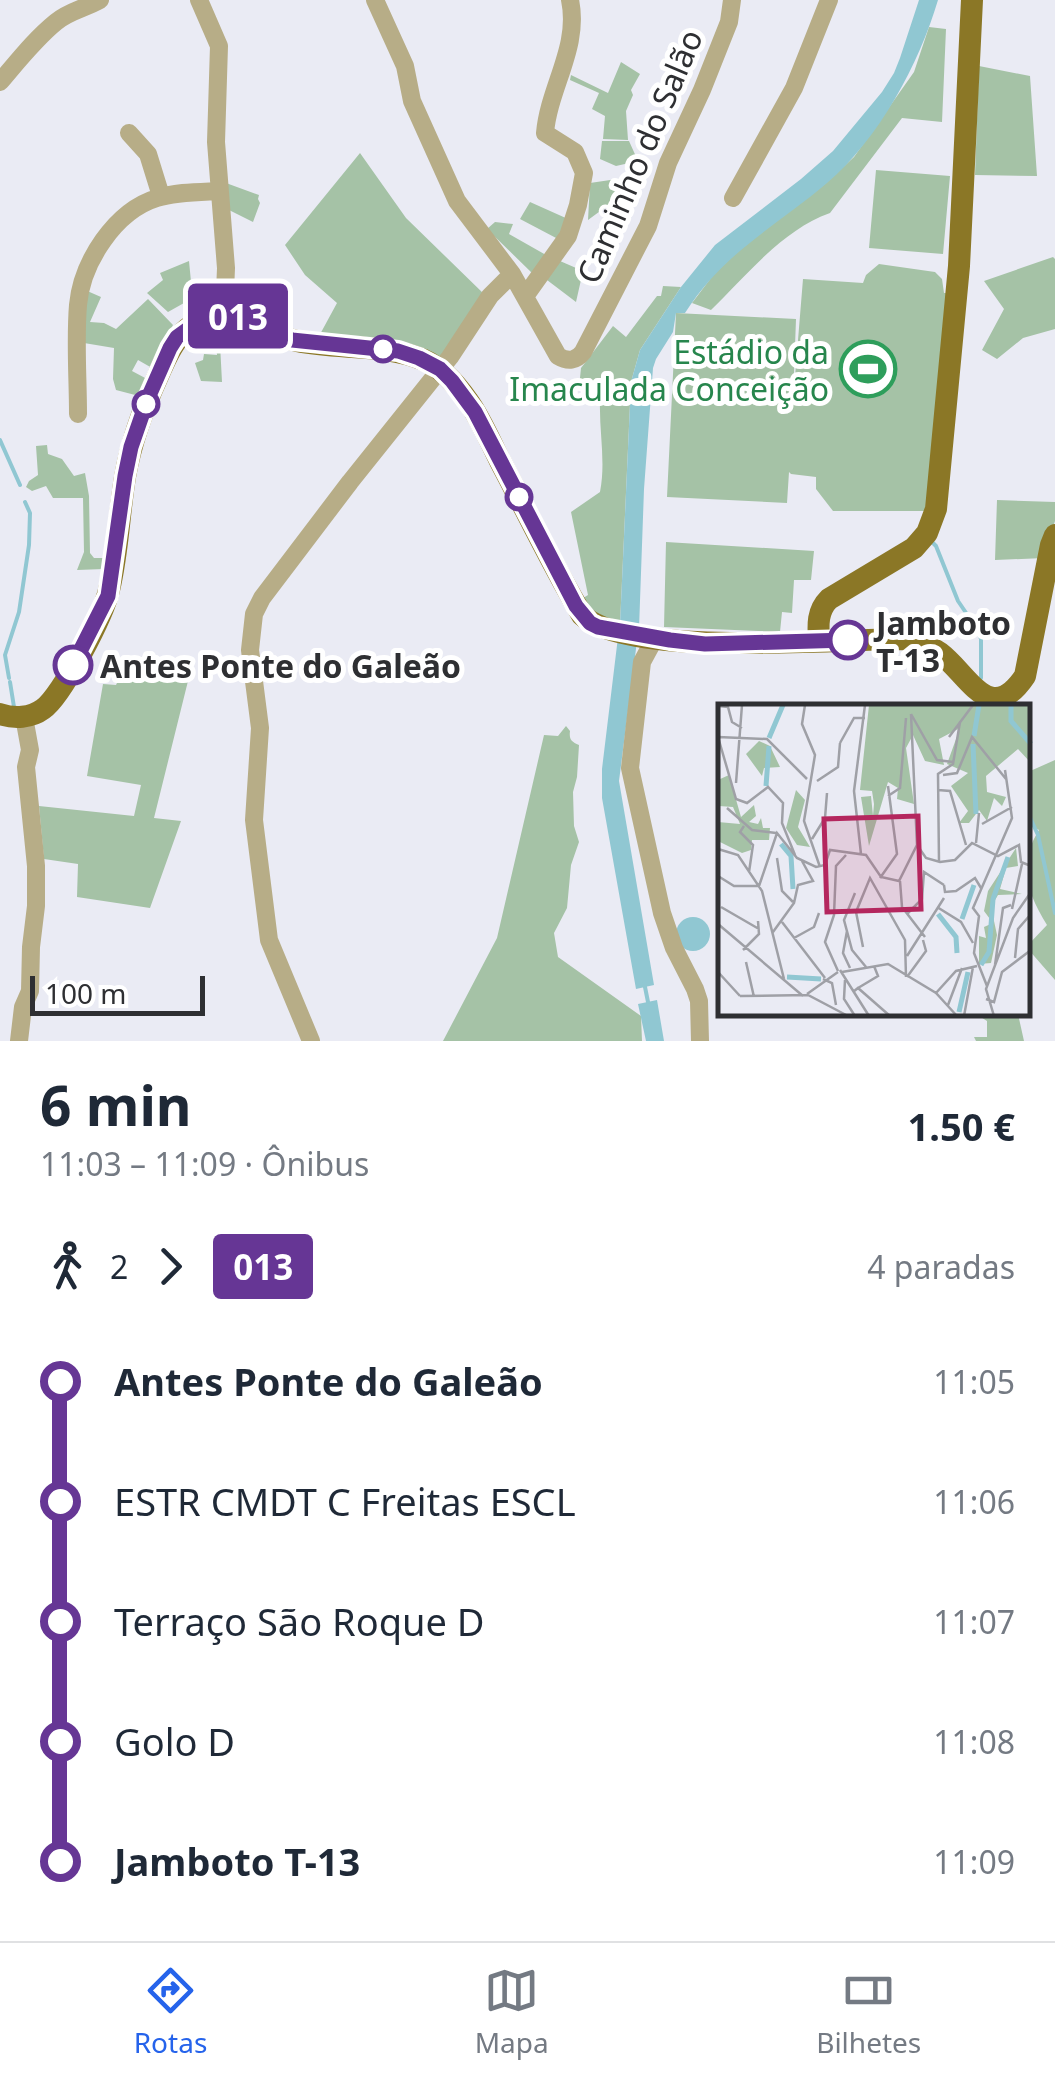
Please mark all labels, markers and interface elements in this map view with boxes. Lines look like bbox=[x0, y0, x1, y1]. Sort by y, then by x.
street label: Caminho do Salão bbox=[566, 22, 712, 290]
line badge: 013 bbox=[180, 284, 296, 348]
text: 013 bbox=[208, 293, 268, 340]
place label: Estádio da Imaculada Conceição bbox=[509, 330, 829, 410]
unlabelled marker bbox=[370, 336, 396, 362]
sports icon: Estádio da Imaculada Conceição bbox=[838, 339, 898, 399]
unlabelled marker bbox=[133, 391, 159, 417]
unlabelled marker bbox=[506, 484, 532, 510]
place label: Jamboto T-13 bbox=[873, 601, 1011, 681]
marker: Jamboto T-13 bbox=[829, 621, 867, 659]
place label: Antes Ponte do Galeão bbox=[100, 644, 461, 687]
marker: Antes Ponte do Galeão bbox=[54, 646, 92, 684]
inset map bbox=[718, 704, 1030, 1016]
scale bar bbox=[30, 971, 205, 1016]
text: 100 m bbox=[45, 974, 127, 1012]
text: 6 min bbox=[40, 1067, 192, 1142]
text: 1.50 € bbox=[907, 1100, 1015, 1152]
text: 11:03 – 11:09 · Ônibus bbox=[40, 1142, 369, 1185]
icon: walk bbox=[40, 1239, 95, 1294]
icon: forward bbox=[143, 1239, 198, 1294]
text: 013 bbox=[233, 1243, 293, 1290]
text: 2 bbox=[110, 1245, 128, 1288]
text: 4 paradas bbox=[867, 1245, 1015, 1288]
text: Antes Ponte do Galeão bbox=[114, 1355, 543, 1407]
text: 11:05 bbox=[933, 1360, 1015, 1403]
text: ESTR CMDT C Freitas ESCL bbox=[114, 1475, 576, 1527]
text: 11:06 bbox=[933, 1480, 1015, 1523]
text: Terraço São Roque D bbox=[114, 1595, 485, 1647]
text: 11:07 bbox=[933, 1600, 1015, 1643]
text: Golo D bbox=[114, 1715, 235, 1767]
text: 11:08 bbox=[933, 1720, 1015, 1763]
text: Jamboto T-13 bbox=[114, 1835, 360, 1887]
text: 11:09 bbox=[933, 1840, 1015, 1883]
tab: Rotas bbox=[134, 1963, 207, 2061]
tab: Mapa bbox=[475, 1963, 549, 2061]
tab: Bilhetes bbox=[816, 1963, 921, 2061]

